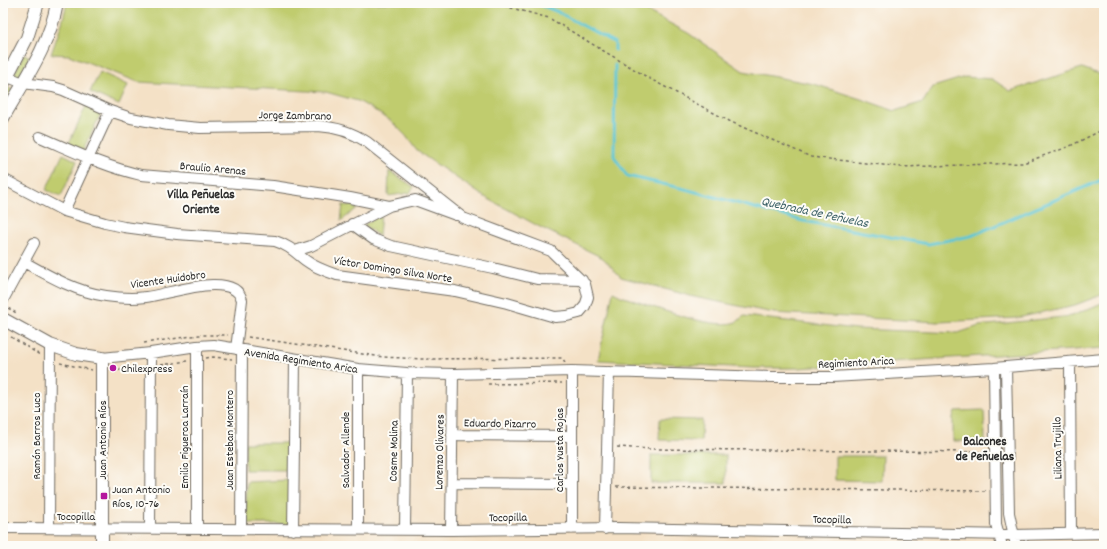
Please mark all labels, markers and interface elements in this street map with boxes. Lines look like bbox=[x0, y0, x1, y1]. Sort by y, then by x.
street label: Jorge Zambrano bbox=[258, 107, 332, 126]
street label: Braulio Arenas bbox=[179, 158, 247, 181]
district label: Villa Peñuelas Oriente bbox=[167, 186, 235, 220]
water label: Quebrada de Peñuelas bbox=[759, 193, 870, 234]
street label: Víctor Domingo Silva Norte bbox=[332, 253, 453, 288]
street label: Vicente Huidobro bbox=[130, 267, 207, 294]
street label: Avenida Regimiento Arica bbox=[243, 344, 359, 379]
street label: Regimiento Arica bbox=[818, 353, 895, 374]
place label: Chilexpress bbox=[121, 361, 173, 378]
marker: Chilexpress bbox=[108, 363, 118, 373]
street label: Emilio Figueroa Larraín bbox=[177, 385, 194, 489]
street label: Juan Esteban Montero bbox=[222, 390, 239, 490]
street label: Ramón Barros Luco bbox=[29, 393, 46, 479]
street label: Juan Antonio Ríos bbox=[95, 400, 112, 480]
street label: Carlos Yusta Rojas bbox=[552, 408, 569, 492]
street label: Salvador Allende bbox=[338, 412, 355, 488]
street label: Lorenzo Olivares bbox=[431, 414, 450, 490]
street label: Eduardo Pizarro bbox=[464, 415, 536, 434]
street label: Liliana Trujillo bbox=[1049, 417, 1068, 479]
street label: Cosme Molina bbox=[385, 420, 404, 482]
district label: Balcones de Peñuelas bbox=[956, 433, 1015, 467]
place label: Juan Antonio Ríos, 10-76 bbox=[112, 482, 170, 513]
marker: Juan Antonio Ríos, 10-76 bbox=[99, 491, 109, 501]
street label: Tocopilla bbox=[57, 509, 96, 526]
street label: Tocopilla bbox=[489, 510, 528, 527]
street label: Tocopilla bbox=[813, 512, 852, 529]

